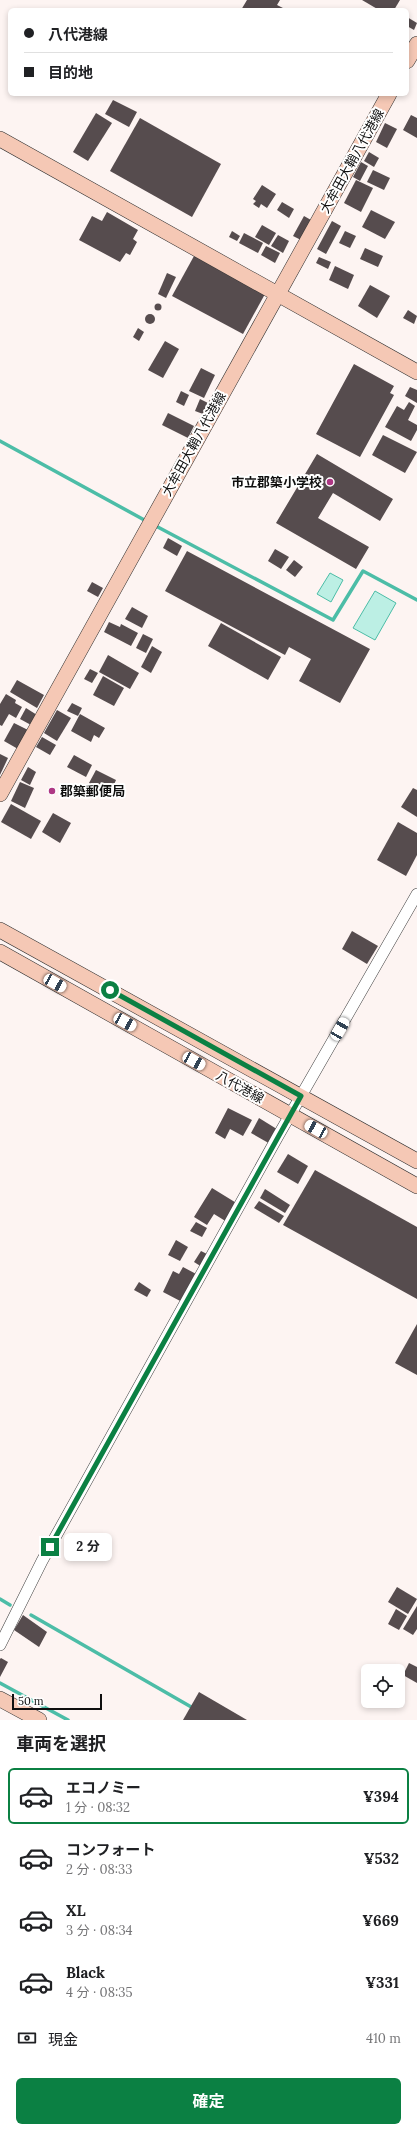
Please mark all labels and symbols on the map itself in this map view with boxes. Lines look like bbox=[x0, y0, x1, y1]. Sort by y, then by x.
street label: 大牟田大鞘八代港線 bbox=[316, 106, 388, 216]
street label: 大牟田大鞘八代港線 bbox=[158, 389, 230, 499]
place label: 市立郡築小学校 bbox=[231, 474, 322, 491]
marker: 市立郡築小学校 bbox=[325, 477, 335, 487]
place label: 郡築郵便局 bbox=[60, 783, 125, 800]
marker: 郡築郵便局 bbox=[47, 786, 57, 796]
car bbox=[42, 972, 68, 994]
route start bbox=[101, 981, 119, 999]
car bbox=[112, 1011, 138, 1033]
car bbox=[329, 1016, 351, 1042]
car bbox=[181, 1050, 207, 1072]
street label: 八代港線 bbox=[213, 1067, 267, 1107]
car bbox=[303, 1118, 329, 1140]
callout: 2 分 bbox=[64, 1533, 112, 1561]
route end bbox=[41, 1538, 59, 1556]
scale bar bbox=[12, 1692, 102, 1711]

